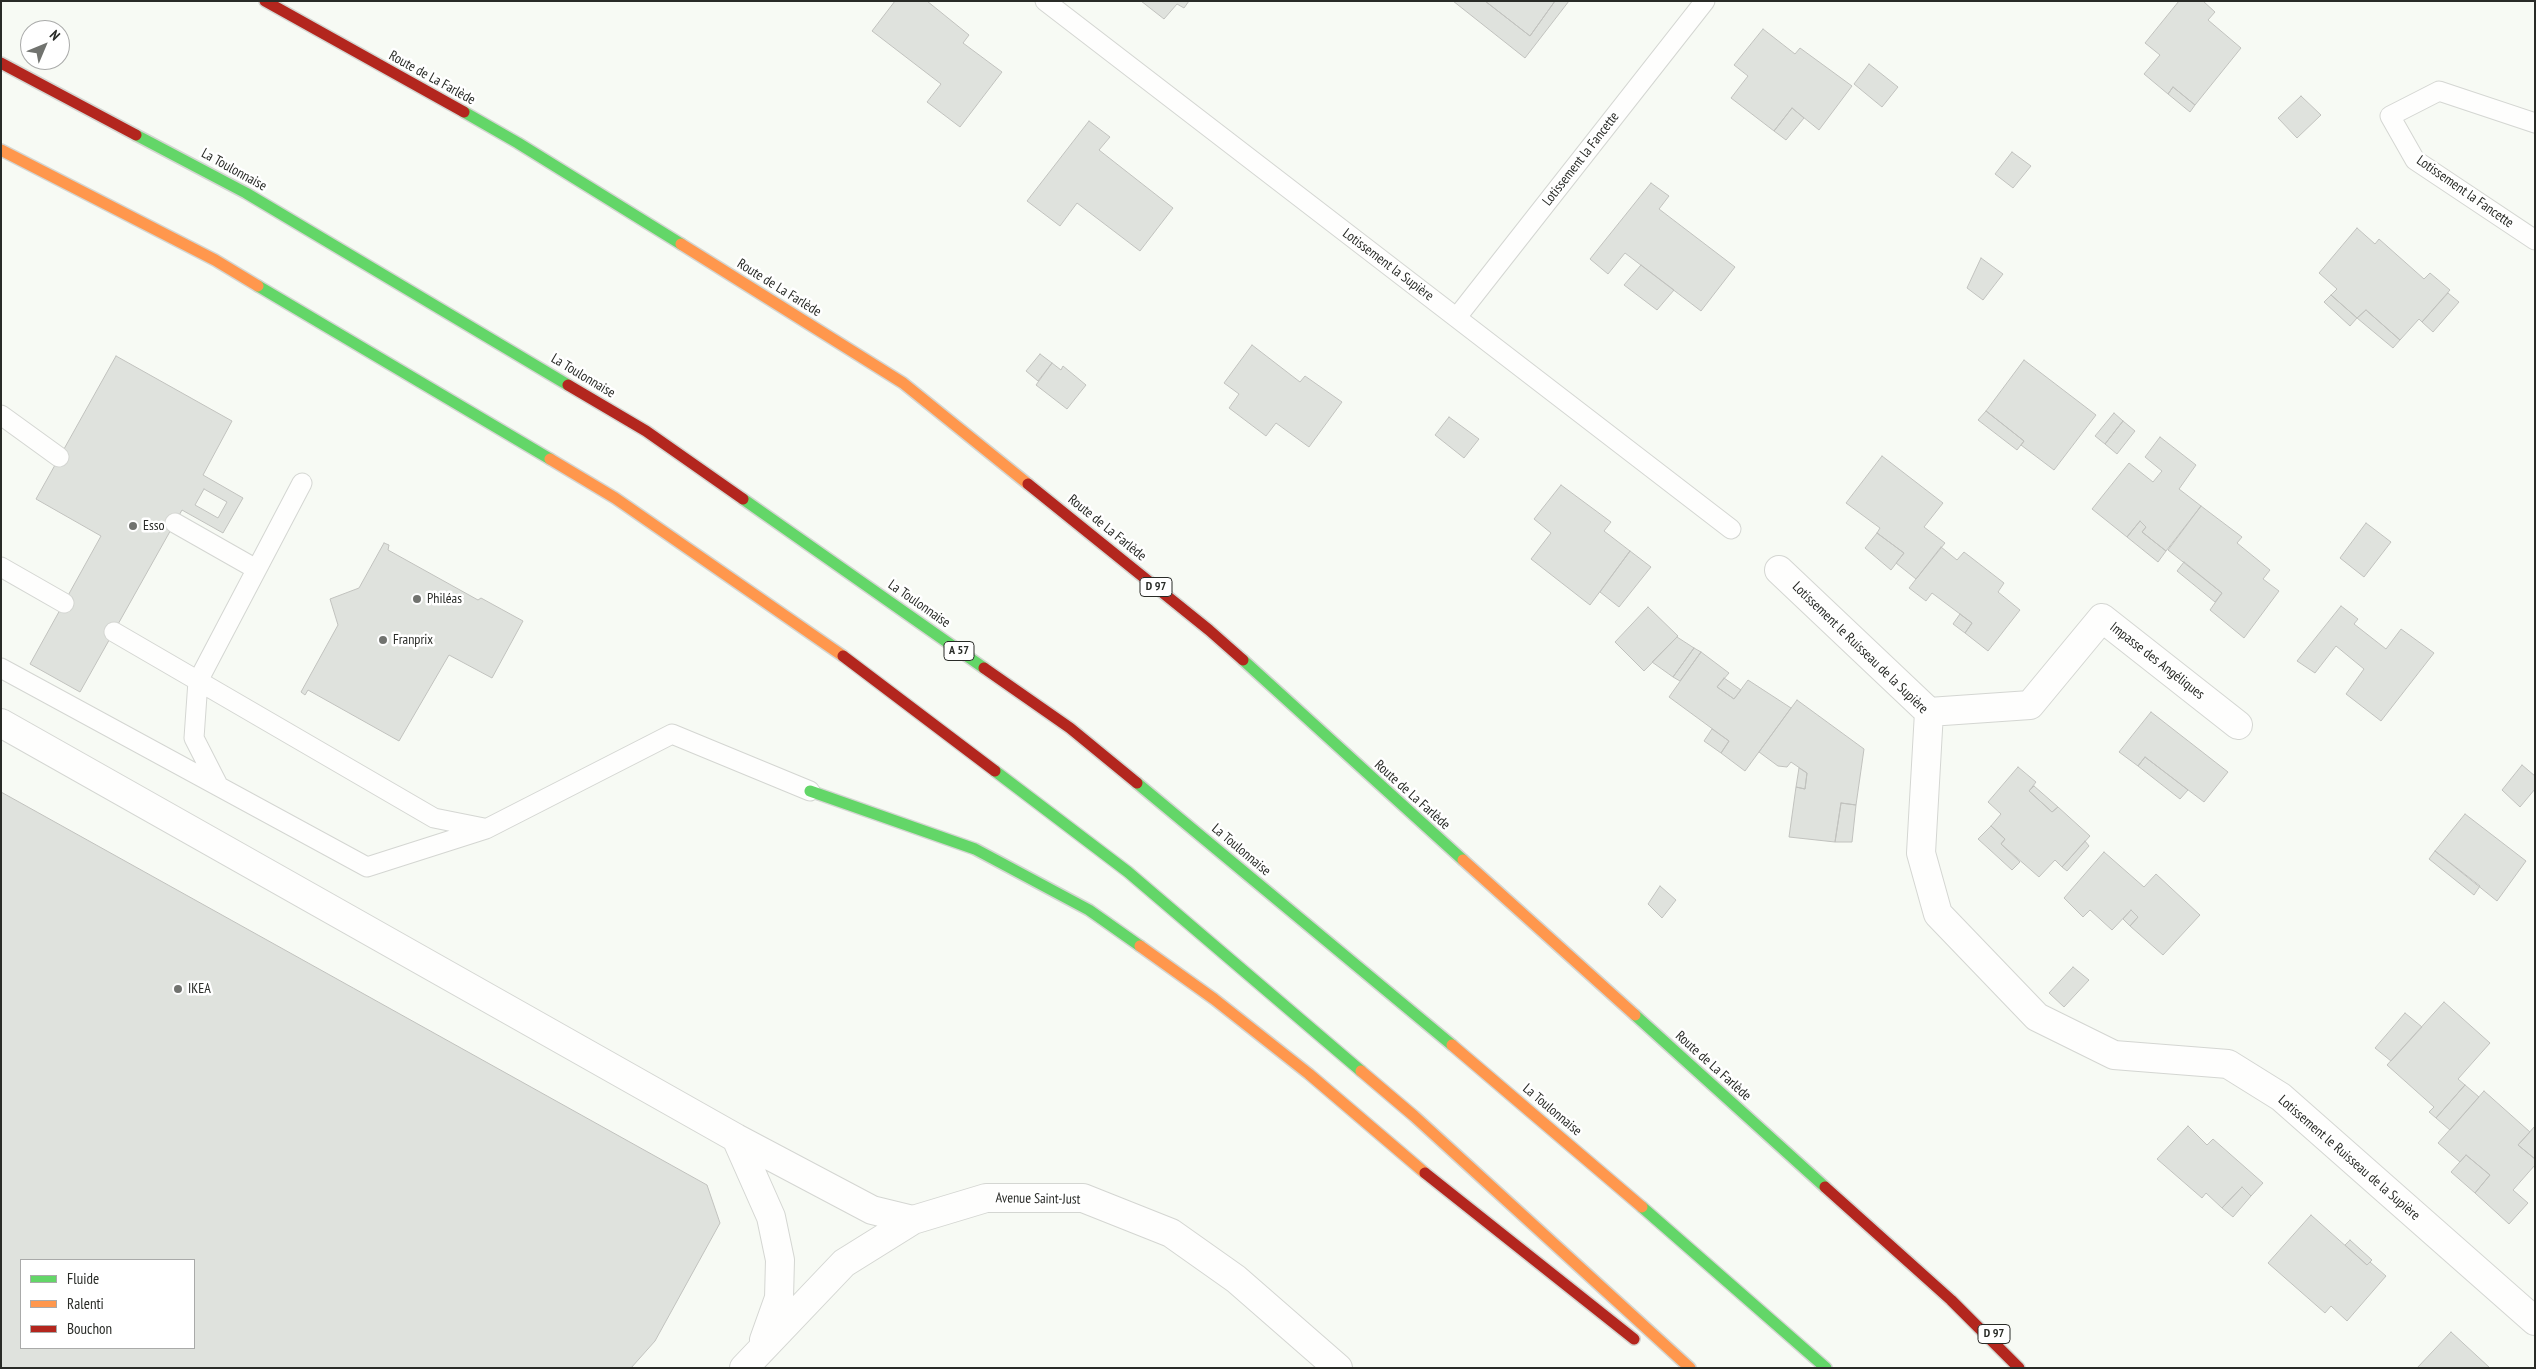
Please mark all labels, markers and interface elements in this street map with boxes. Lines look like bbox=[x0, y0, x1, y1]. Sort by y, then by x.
north arrow bbox=[20, 20, 70, 70]
text: N bbox=[46, 26, 64, 44]
street label: Route de La Farlède bbox=[386, 47, 478, 109]
street label: Lotissement la Fancette bbox=[1539, 109, 1623, 209]
street label: La Toulonnaise bbox=[198, 145, 270, 195]
street label: Lotissement la Fancette bbox=[2413, 152, 2517, 232]
street label: Lotissement la Supière bbox=[1339, 225, 1437, 305]
street label: Route de La Farlède bbox=[734, 255, 824, 321]
street label: La Toulonnaise bbox=[548, 350, 618, 402]
street label: Route de La Farlède bbox=[1064, 491, 1150, 565]
place label: Esso bbox=[143, 518, 165, 534]
marker: Esso bbox=[127, 520, 139, 532]
street label: La Toulonnaise bbox=[885, 577, 953, 631]
road number: D 97 bbox=[1140, 578, 1172, 596]
street label: Lotissement le Ruisseau de la Supière bbox=[1789, 579, 1931, 717]
place label: Philéas bbox=[427, 591, 462, 607]
marker: Philéas bbox=[411, 593, 423, 605]
street label: Impasse des Angéliques bbox=[2106, 619, 2208, 703]
place label: Franprix bbox=[393, 632, 433, 648]
marker: Franprix bbox=[377, 634, 389, 646]
road number: A 57 bbox=[944, 641, 974, 660]
street label: Route de La Farlède bbox=[1371, 757, 1453, 833]
street label: La Toulonnaise bbox=[1208, 820, 1274, 880]
place label: IKEA bbox=[188, 981, 211, 997]
marker: IKEA bbox=[172, 983, 184, 995]
street label: Route de La Farlède bbox=[1672, 1028, 1754, 1104]
street label: La Toulonnaise bbox=[1519, 1080, 1585, 1140]
street label: Lotissement le Ruisseau de la Supière bbox=[2275, 1092, 2423, 1224]
street label: Avenue Saint-Just bbox=[995, 1190, 1081, 1208]
legend bbox=[20, 1259, 195, 1349]
text: Fluide bbox=[67, 1269, 99, 1288]
text: Ralenti bbox=[67, 1294, 104, 1313]
text: Bouchon bbox=[67, 1319, 112, 1338]
road number: D 97 bbox=[1978, 1325, 2010, 1344]

